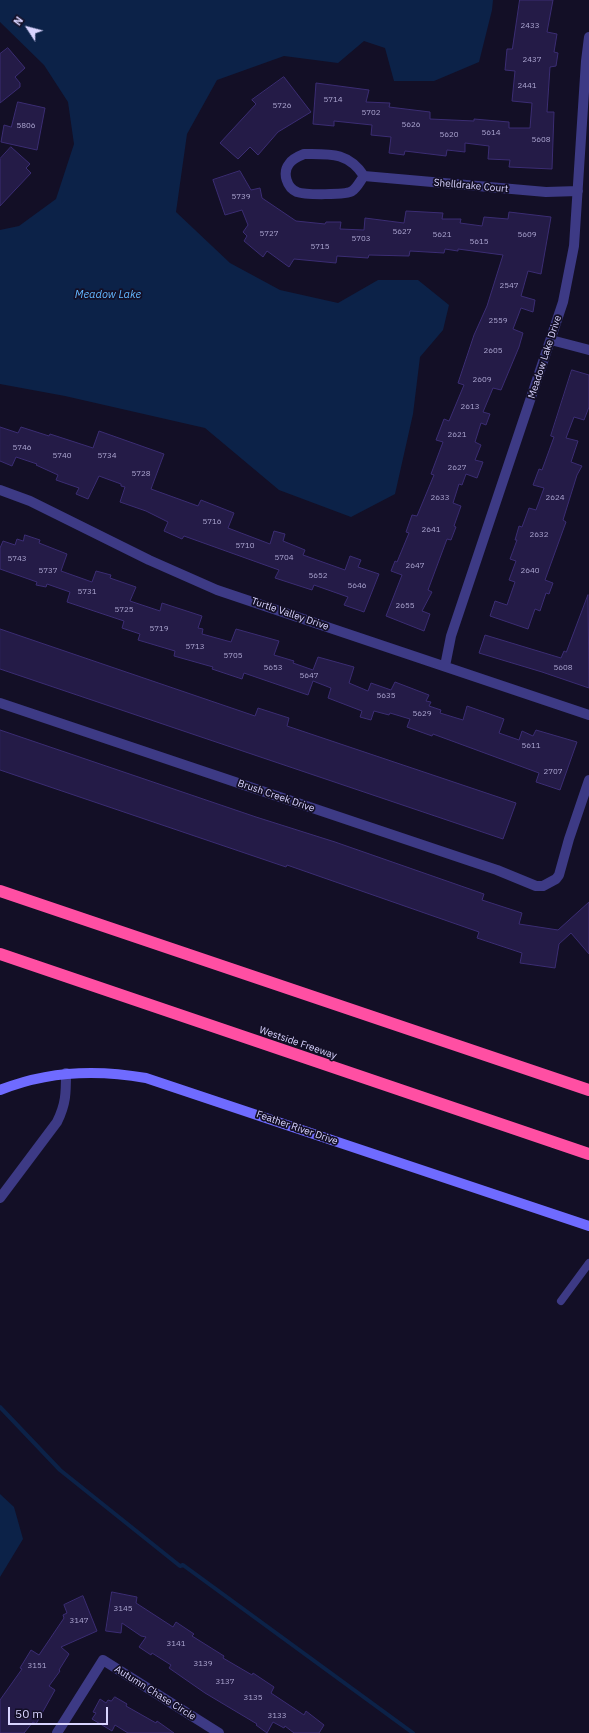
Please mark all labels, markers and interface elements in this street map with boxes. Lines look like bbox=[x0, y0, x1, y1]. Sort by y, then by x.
north arrow bbox=[8, 8, 48, 48]
text: N bbox=[10, 14, 26, 28]
house number: 2433 bbox=[520, 21, 540, 31]
house number: 2437 bbox=[522, 55, 542, 65]
house number: 2441 bbox=[517, 81, 537, 91]
house number: 5714 bbox=[323, 95, 343, 105]
house number: 5726 bbox=[272, 101, 292, 111]
house number: 5702 bbox=[361, 108, 381, 118]
house number: 5626 bbox=[401, 120, 421, 130]
house number: 5806 bbox=[16, 121, 36, 131]
house number: 5614 bbox=[481, 128, 501, 138]
house number: 5620 bbox=[439, 130, 459, 140]
house number: 5608 bbox=[531, 135, 551, 145]
street label: Shelldrake Court bbox=[433, 177, 509, 195]
house number: 5739 bbox=[231, 192, 251, 202]
house number: 5627 bbox=[392, 227, 412, 237]
house number: 5727 bbox=[259, 229, 279, 239]
house number: 5621 bbox=[432, 230, 452, 240]
house number: 5609 bbox=[517, 230, 537, 240]
house number: 5703 bbox=[351, 234, 371, 244]
house number: 5615 bbox=[469, 237, 489, 247]
house number: 5715 bbox=[310, 242, 330, 252]
house number: 2547 bbox=[499, 281, 519, 291]
water label: Meadow Lake bbox=[75, 288, 141, 302]
street label: Meadow Lake Drive bbox=[526, 314, 564, 400]
house number: 2559 bbox=[488, 316, 508, 326]
house number: 2605 bbox=[483, 346, 503, 356]
house number: 2609 bbox=[472, 375, 492, 385]
house number: 2613 bbox=[460, 402, 480, 412]
house number: 2621 bbox=[447, 430, 467, 440]
house number: 5746 bbox=[12, 443, 32, 453]
house number: 5740 bbox=[52, 451, 72, 461]
house number: 5734 bbox=[97, 451, 117, 461]
house number: 2627 bbox=[447, 463, 467, 473]
house number: 5728 bbox=[131, 469, 151, 479]
house number: 2633 bbox=[430, 493, 450, 503]
house number: 2624 bbox=[545, 493, 565, 503]
house number: 5716 bbox=[202, 517, 222, 527]
house number: 2641 bbox=[421, 525, 441, 535]
house number: 2632 bbox=[529, 530, 549, 540]
house number: 5710 bbox=[235, 541, 255, 551]
house number: 5704 bbox=[274, 553, 294, 563]
house number: 5743 bbox=[7, 554, 27, 564]
house number: 2647 bbox=[405, 561, 425, 571]
house number: 5737 bbox=[38, 566, 58, 576]
house number: 2640 bbox=[520, 566, 540, 576]
house number: 5652 bbox=[308, 571, 328, 581]
house number: 5646 bbox=[347, 581, 367, 591]
house number: 5731 bbox=[77, 587, 97, 597]
street label: Turtle Valley Drive bbox=[250, 595, 330, 633]
house number: 2655 bbox=[395, 601, 415, 611]
house number: 5725 bbox=[114, 605, 134, 615]
house number: 5719 bbox=[149, 624, 169, 634]
house number: 5713 bbox=[185, 642, 205, 652]
house number: 5705 bbox=[223, 651, 243, 661]
house number: 5653 bbox=[263, 663, 283, 673]
house number: 5608 bbox=[553, 663, 573, 673]
house number: 5647 bbox=[299, 671, 319, 681]
house number: 5635 bbox=[376, 691, 396, 701]
house number: 5629 bbox=[412, 709, 432, 719]
house number: 5611 bbox=[521, 741, 541, 751]
house number: 2707 bbox=[543, 767, 563, 777]
street label: Brush Creek Drive bbox=[236, 777, 316, 815]
street label: Westside Freeway bbox=[258, 1024, 338, 1062]
street label: Feather River Drive bbox=[255, 1108, 339, 1148]
house number: 3145 bbox=[113, 1604, 133, 1614]
house number: 3147 bbox=[69, 1616, 89, 1626]
house number: 3141 bbox=[166, 1639, 186, 1649]
house number: 3139 bbox=[193, 1659, 213, 1669]
house number: 3151 bbox=[27, 1661, 47, 1671]
street label: Autumn Chase Circle bbox=[112, 1663, 198, 1723]
house number: 3137 bbox=[215, 1677, 235, 1687]
house number: 3135 bbox=[243, 1693, 263, 1703]
scale bar bbox=[10, 1699, 110, 1725]
text: 50 m bbox=[15, 1706, 43, 1721]
house number: 3133 bbox=[267, 1711, 287, 1721]

